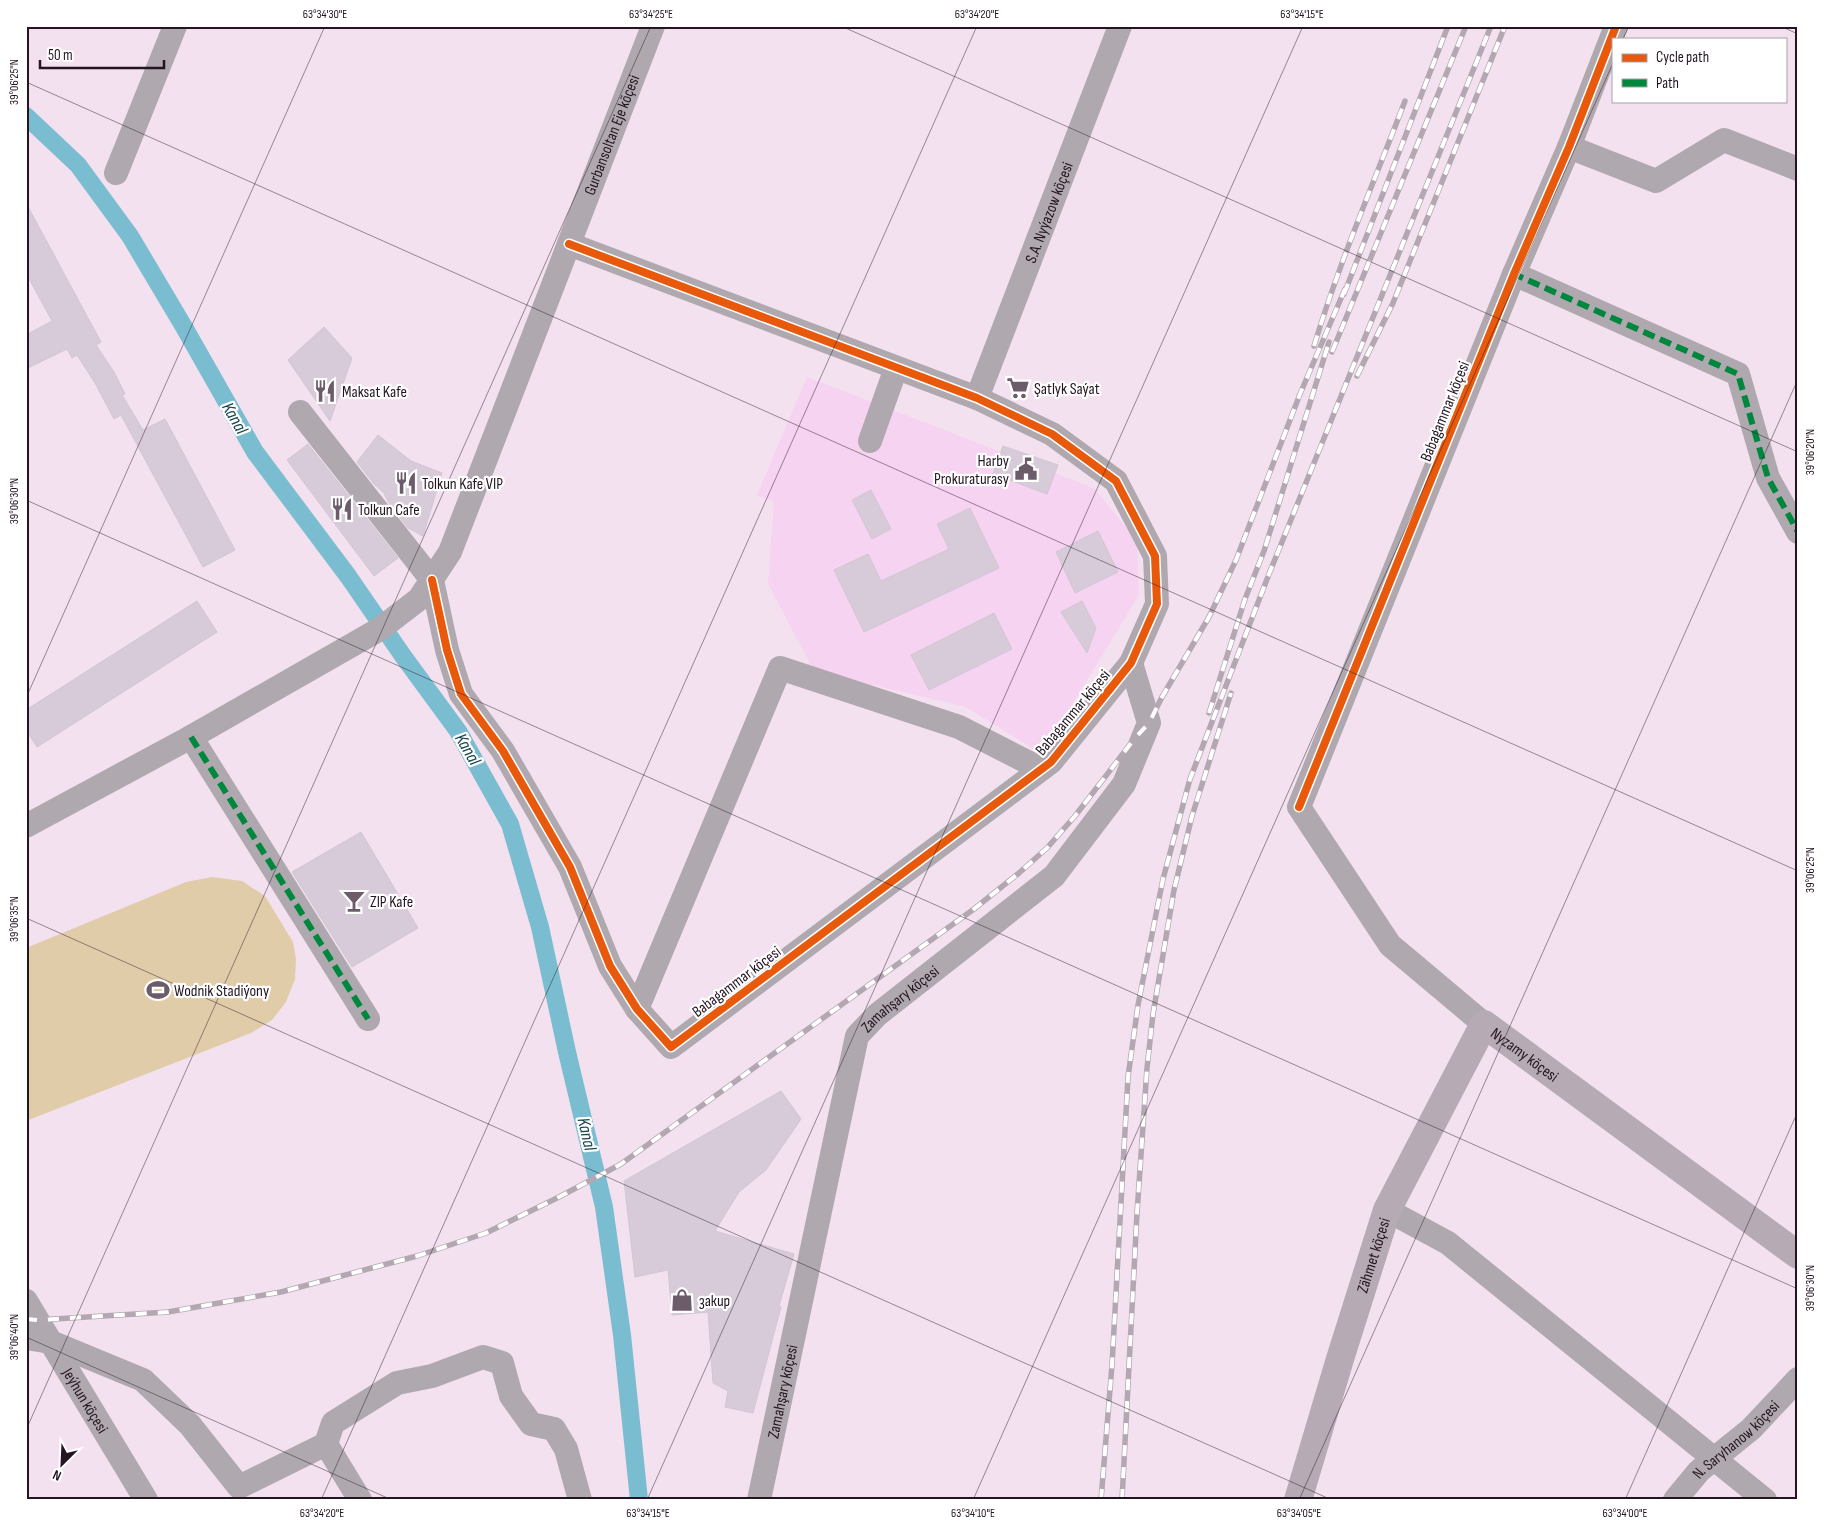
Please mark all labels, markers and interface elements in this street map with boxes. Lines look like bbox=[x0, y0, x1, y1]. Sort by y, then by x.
text: 63°34'30"E bbox=[303, 7, 347, 22]
text: 63°34'25"E bbox=[629, 7, 673, 22]
text: 63°34'20"E bbox=[955, 7, 999, 22]
text: 63°34'15"E bbox=[1280, 7, 1324, 22]
scale bar bbox=[40, 38, 164, 70]
legend bbox=[1612, 38, 1786, 102]
text: 50 m bbox=[48, 46, 73, 65]
text: Cycle path bbox=[1656, 48, 1709, 67]
text: 39°06'25"N bbox=[7, 59, 22, 105]
street label: Gurbansoltan Eje köçesi bbox=[581, 72, 644, 198]
text: Path bbox=[1656, 74, 1679, 93]
street label: S.A. Nyýazow köçesi bbox=[1022, 160, 1078, 266]
street label: Babagammar köçesi bbox=[1417, 359, 1474, 464]
supermarket icon: Şatlyk Saýat bbox=[1005, 375, 1031, 401]
restaurant icon: Maksat Kafe bbox=[312, 378, 338, 404]
place label: Şatlyk Saýat bbox=[1034, 380, 1100, 399]
place label: Maksat Kafe bbox=[342, 383, 407, 402]
water label: Kanal bbox=[217, 399, 252, 438]
text: 39°06'20"N bbox=[1803, 429, 1818, 475]
place label: Harby Prokuraturasy bbox=[934, 452, 1009, 489]
public building icon: Harby Prokuraturasy bbox=[1013, 456, 1039, 482]
restaurant icon: Tolkun Kafe VIP bbox=[393, 470, 419, 496]
place label: Tolkun Kafe VIP bbox=[422, 475, 503, 494]
text: 39°06'30"N bbox=[7, 478, 22, 524]
restaurant icon: Tolkun Cafe bbox=[329, 496, 355, 522]
place label: Tolkun Cafe bbox=[358, 501, 420, 520]
street label: Babagammar köçesi bbox=[1032, 666, 1115, 760]
water label: Kanal bbox=[450, 730, 485, 769]
text: 39°06'25"N bbox=[1803, 847, 1818, 893]
bar icon: ZIP Kafe bbox=[341, 888, 367, 914]
place label: ZIP Kafe bbox=[370, 893, 413, 912]
text: 39°06'35"N bbox=[7, 896, 22, 942]
street label: Babagammar köçesi bbox=[689, 943, 785, 1022]
street label: Zamahşary köçesi bbox=[857, 962, 943, 1037]
sports icon: Wodnik Stadiýony bbox=[145, 977, 171, 1003]
place label: Wodnik Stadiýony bbox=[174, 982, 269, 1001]
street label: Nyzamy köçesi bbox=[1486, 1024, 1562, 1087]
water label: Kanal bbox=[573, 1116, 601, 1153]
street label: Zähmet köçesi bbox=[1353, 1216, 1395, 1295]
text: 39°06'30"N bbox=[1803, 1265, 1818, 1311]
shop icon: закир bbox=[669, 1287, 695, 1313]
place label: закир bbox=[699, 1292, 730, 1311]
text: 39°06'40"N bbox=[7, 1314, 22, 1360]
street label: Zamahşary köçesi bbox=[764, 1343, 803, 1440]
street label: Jeýhun köçesi bbox=[57, 1364, 112, 1437]
street label: N. Saryhanow köçesi bbox=[1689, 1397, 1784, 1483]
north arrow bbox=[38, 1438, 88, 1488]
text: N bbox=[50, 1466, 64, 1485]
text: 63°34'20"E bbox=[300, 1506, 344, 1521]
text: 63°34'15"E bbox=[626, 1506, 670, 1521]
text: 63°34'10"E bbox=[951, 1506, 995, 1521]
text: 63°34'05"E bbox=[1277, 1506, 1321, 1521]
text: 63°34'00"E bbox=[1603, 1506, 1648, 1521]

